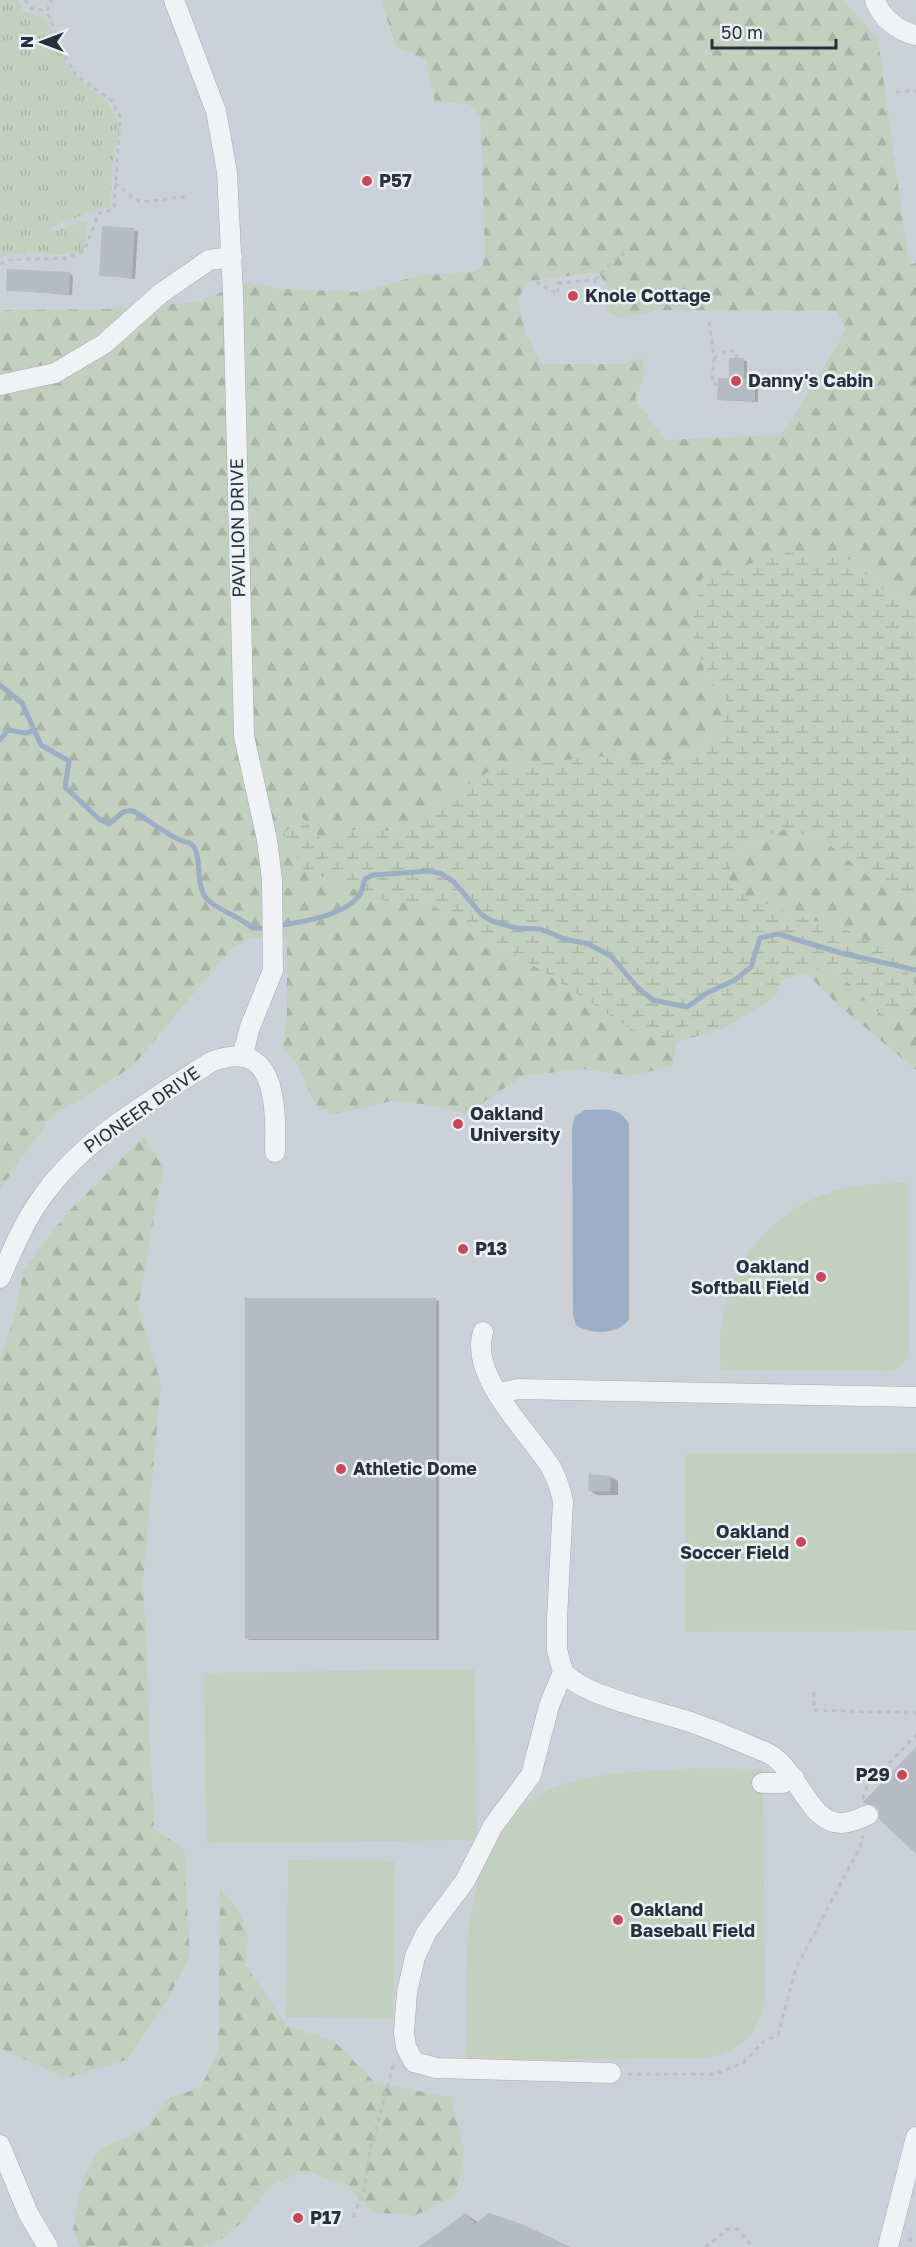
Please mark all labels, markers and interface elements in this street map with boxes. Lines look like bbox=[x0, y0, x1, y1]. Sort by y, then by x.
north arrow bbox=[12, 12, 72, 72]
scale bar bbox=[712, 12, 836, 50]
text: 50 m bbox=[721, 21, 763, 43]
text: N bbox=[17, 36, 37, 48]
place label: P57 bbox=[379, 169, 412, 191]
marker: P57 bbox=[360, 174, 374, 188]
place label: Knole Cottage bbox=[585, 284, 711, 306]
marker: Knole Cottage bbox=[566, 289, 580, 303]
place label: Danny's Cabin bbox=[748, 369, 873, 391]
marker: Danny's Cabin bbox=[729, 374, 743, 388]
street label: PAVILION DRIVE bbox=[225, 458, 249, 598]
street label: PIONEER DRIVE bbox=[79, 1061, 204, 1157]
place label: Oakland University bbox=[470, 1102, 560, 1145]
marker: Oakland University bbox=[451, 1117, 465, 1131]
place label: P13 bbox=[475, 1237, 507, 1259]
marker: P13 bbox=[456, 1242, 470, 1256]
place label: Oakland Softball Field bbox=[691, 1255, 809, 1298]
marker: Oakland Softball Field bbox=[814, 1270, 828, 1284]
place label: Athletic Dome bbox=[353, 1457, 477, 1479]
marker: Athletic Dome bbox=[334, 1462, 348, 1476]
place label: Oakland Soccer Field bbox=[680, 1520, 789, 1563]
marker: Oakland Soccer Field bbox=[794, 1535, 808, 1549]
place label: P29 bbox=[856, 1763, 890, 1785]
marker: P29 bbox=[895, 1768, 909, 1782]
place label: Oakland Baseball Field bbox=[630, 1898, 755, 1941]
marker: Oakland Baseball Field bbox=[611, 1913, 625, 1927]
place label: P17 bbox=[310, 2206, 341, 2228]
marker: P17 bbox=[291, 2211, 305, 2225]

